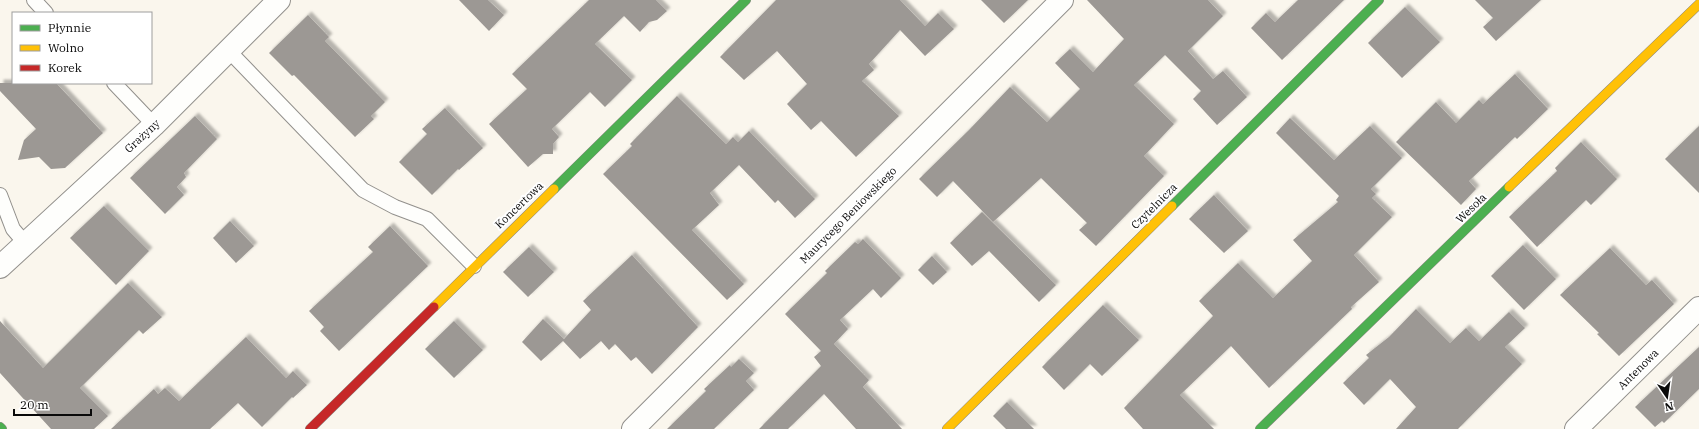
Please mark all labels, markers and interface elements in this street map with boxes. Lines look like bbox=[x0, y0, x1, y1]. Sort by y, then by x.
legend bbox=[12, 12, 152, 84]
text: Płynnie bbox=[48, 20, 91, 35]
text: Wolno bbox=[48, 40, 84, 55]
text: Korek bbox=[48, 60, 82, 75]
street label: Grażyny bbox=[121, 116, 163, 156]
street label: Maurycego Beniowskiego bbox=[797, 164, 899, 266]
street label: Koncertowa bbox=[492, 179, 546, 231]
street label: Czytelnicza bbox=[1128, 180, 1180, 232]
street label: Wesoła bbox=[1453, 190, 1489, 226]
street label: Antenowa bbox=[1615, 346, 1661, 392]
north arrow bbox=[1647, 377, 1687, 417]
scale bar bbox=[14, 391, 91, 417]
text: 20 m bbox=[20, 397, 49, 412]
text: N bbox=[1663, 399, 1675, 415]

